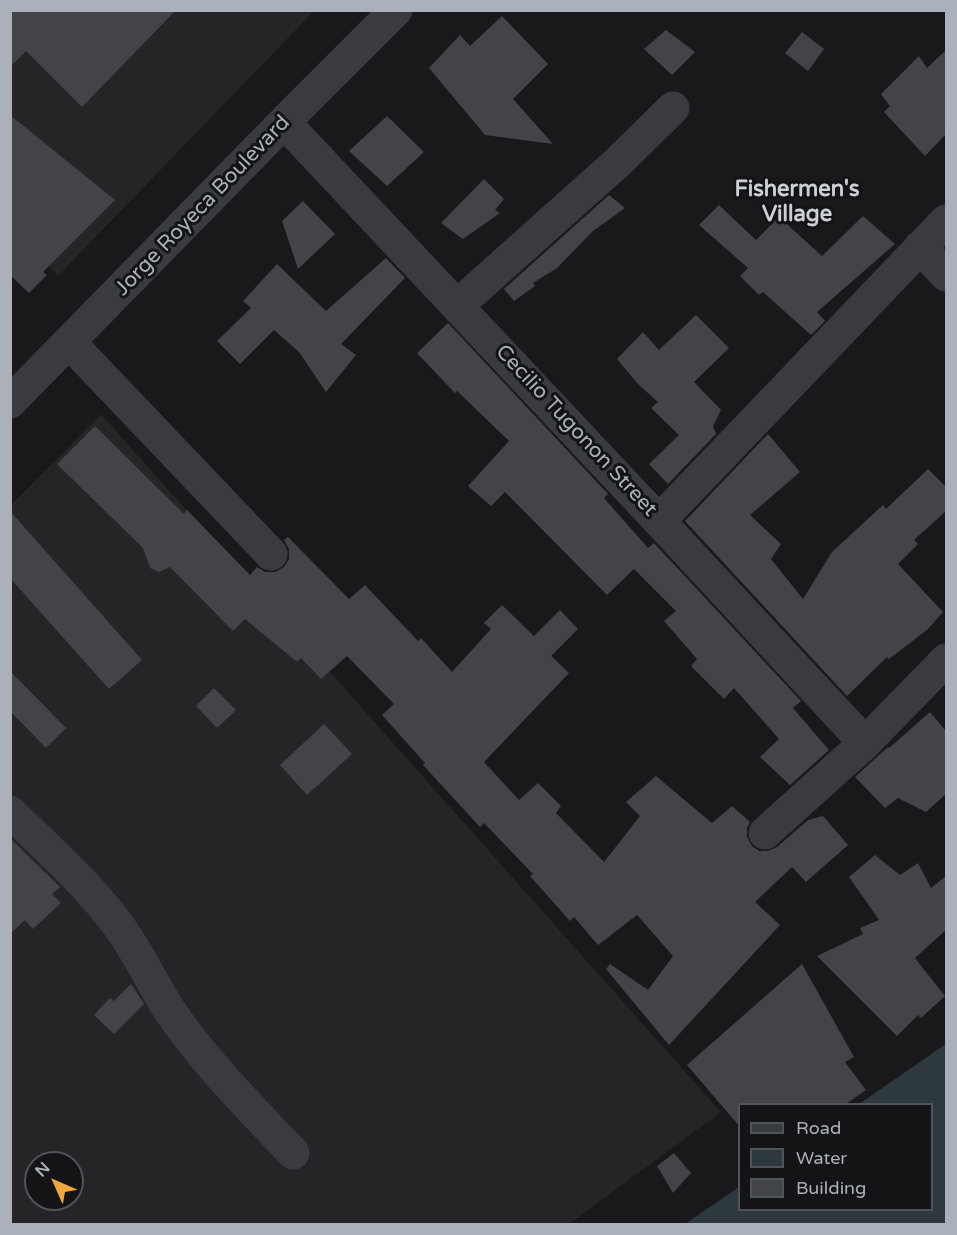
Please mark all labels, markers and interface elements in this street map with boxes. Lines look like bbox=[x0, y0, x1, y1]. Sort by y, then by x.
street label: Jorge Royeca Boulevard bbox=[110, 111, 296, 301]
district label: Fishermen's Village bbox=[735, 177, 859, 228]
street label: Cecilio Tugonon Street bbox=[490, 340, 662, 522]
legend bbox=[738, 1103, 933, 1211]
text: Road bbox=[796, 1117, 841, 1139]
text: Water bbox=[796, 1147, 847, 1169]
north arrow bbox=[24, 1151, 84, 1211]
text: N bbox=[31, 1158, 54, 1181]
text: Building bbox=[796, 1177, 866, 1199]

